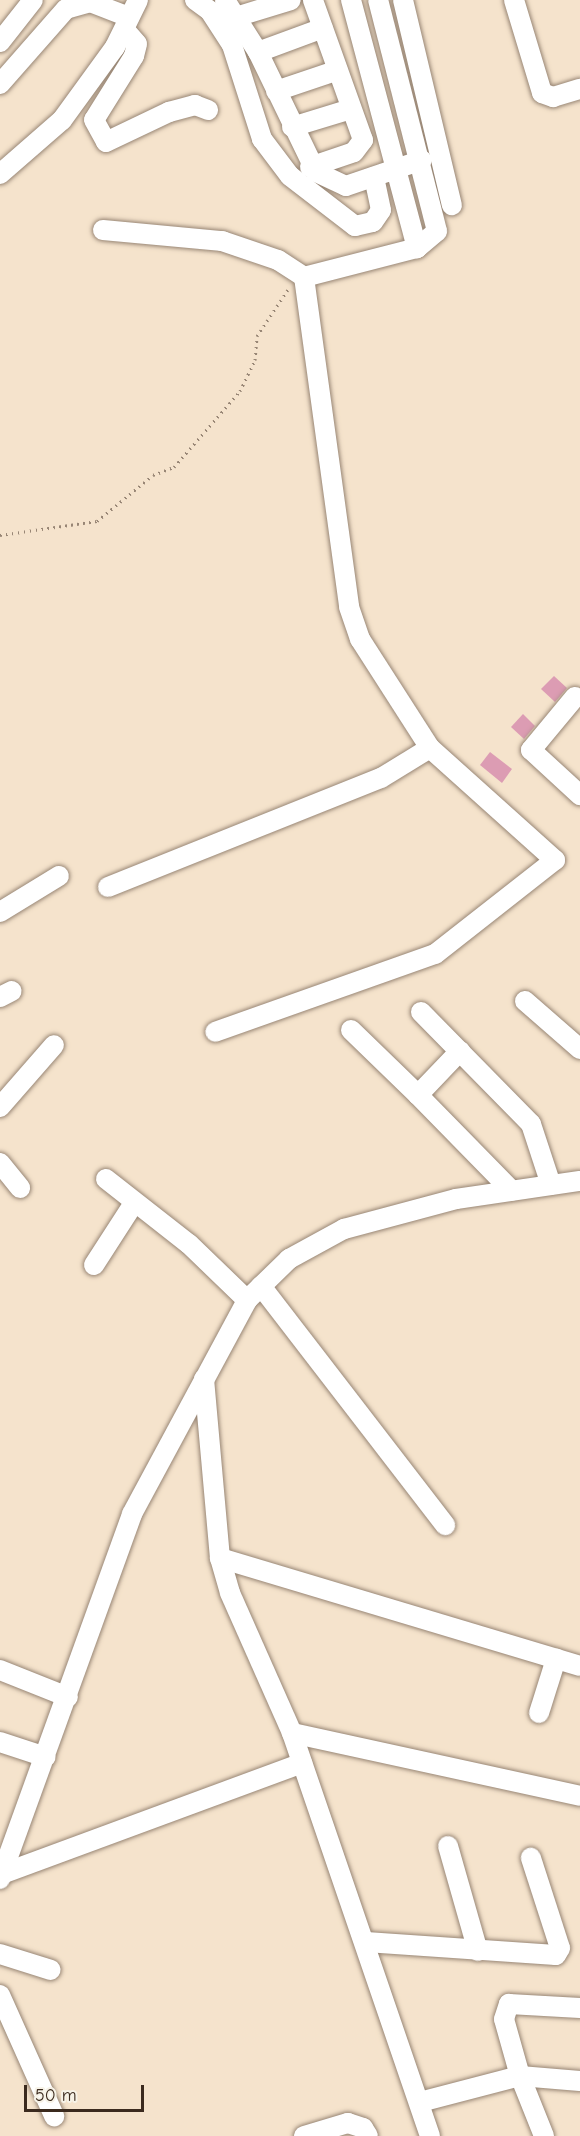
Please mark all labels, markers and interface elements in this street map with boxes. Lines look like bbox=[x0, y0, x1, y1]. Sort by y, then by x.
scale bar bbox=[27, 2073, 147, 2111]
text: 50 m bbox=[35, 2085, 77, 2106]

